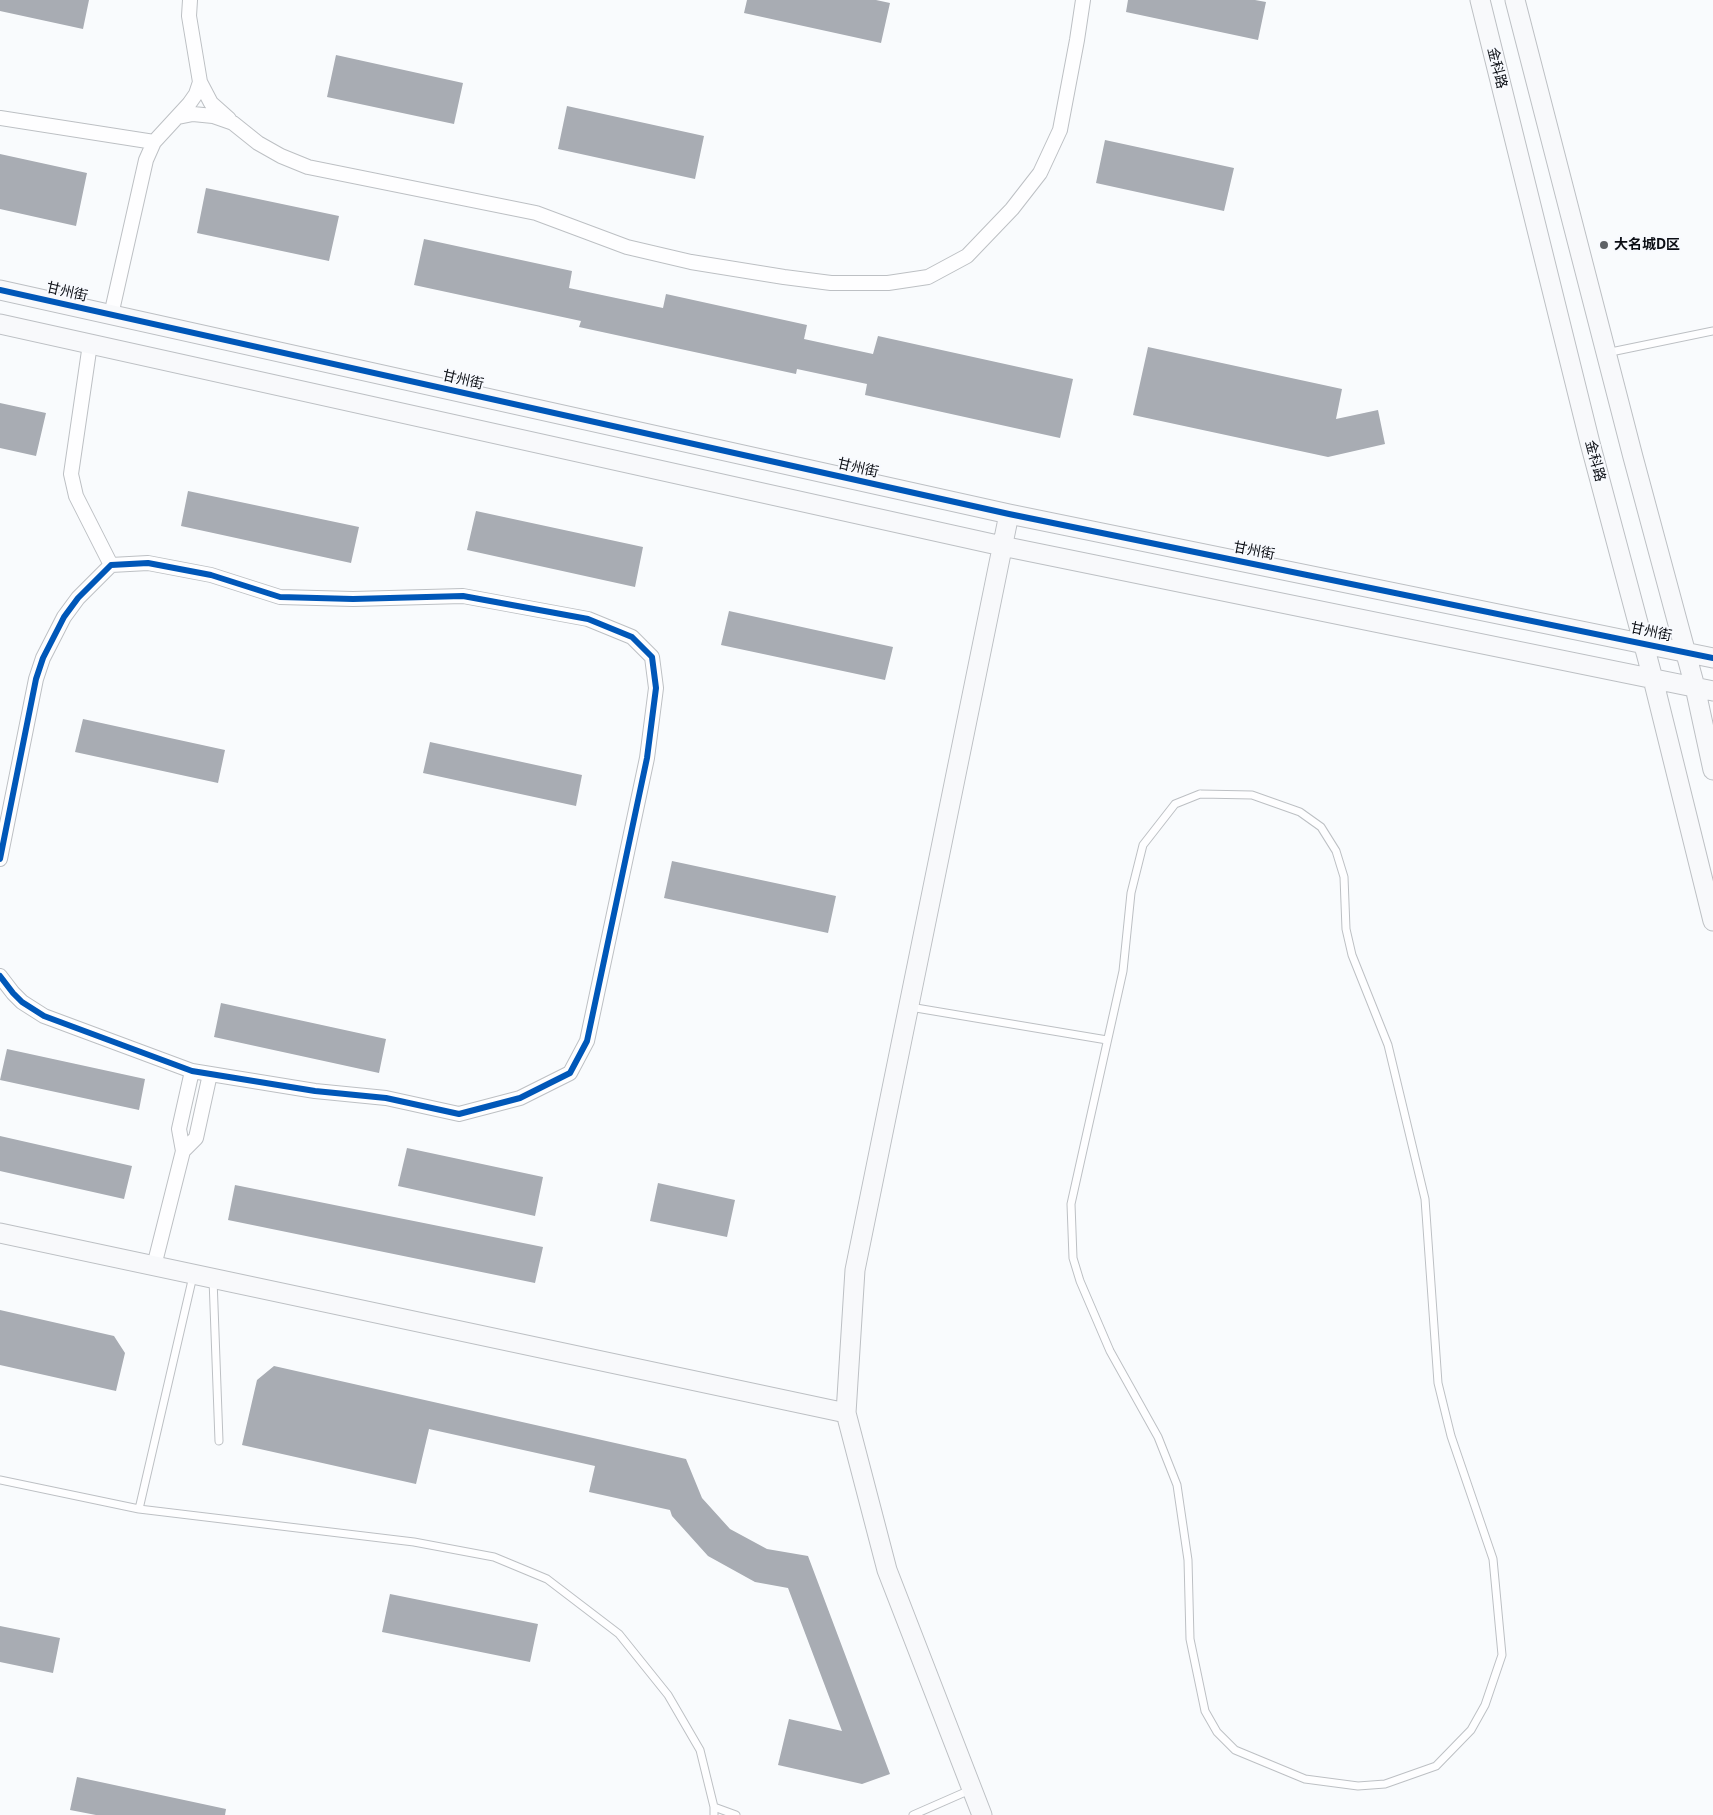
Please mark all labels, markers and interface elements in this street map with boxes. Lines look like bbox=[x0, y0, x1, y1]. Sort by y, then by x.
street label: 金科路 bbox=[1484, 46, 1510, 90]
place label: 大名城D区 bbox=[1614, 237, 1680, 253]
marker: 大名城D区 bbox=[1598, 239, 1610, 251]
street label: 甘州街 bbox=[45, 279, 89, 305]
street label: 甘州街 bbox=[441, 367, 485, 393]
street label: 金科路 bbox=[1581, 439, 1609, 483]
street label: 甘州街 bbox=[836, 455, 880, 481]
street label: 甘州街 bbox=[1232, 539, 1276, 563]
street label: 甘州街 bbox=[1629, 619, 1673, 645]

